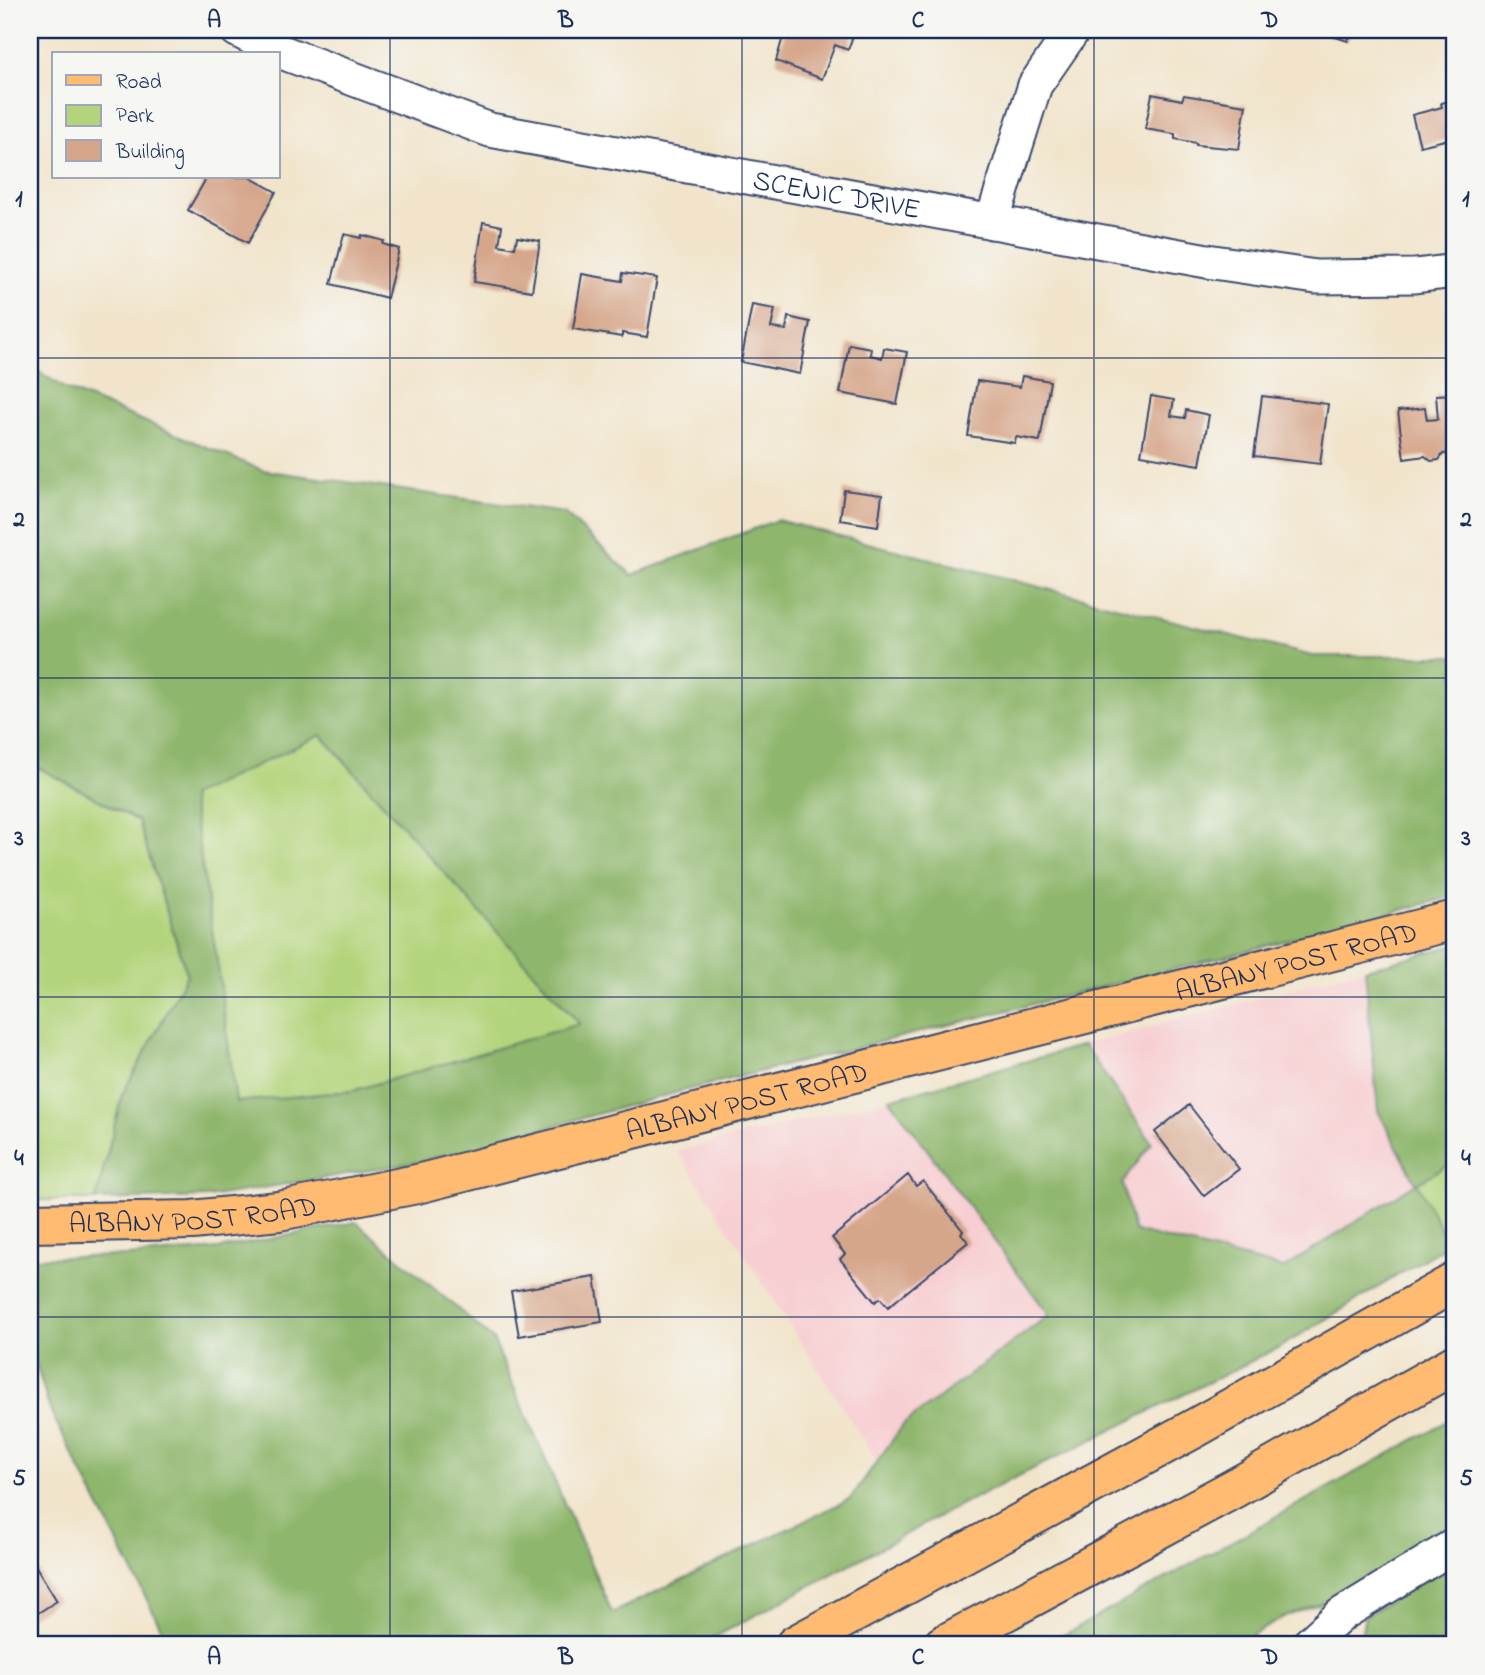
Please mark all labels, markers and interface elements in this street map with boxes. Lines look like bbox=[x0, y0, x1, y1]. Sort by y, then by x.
text: A bbox=[207, 5, 221, 38]
text: B bbox=[557, 5, 574, 38]
text: C bbox=[912, 5, 925, 38]
text: D bbox=[1261, 5, 1278, 38]
legend bbox=[52, 52, 280, 178]
text: Road bbox=[116, 68, 162, 98]
text: Park bbox=[116, 102, 155, 132]
text: Building bbox=[115, 138, 185, 170]
street label: SCENIC DRIVE bbox=[749, 161, 923, 232]
text: 1 bbox=[15, 184, 23, 217]
text: 1 bbox=[1462, 184, 1470, 217]
text: 2 bbox=[12, 504, 25, 537]
text: 2 bbox=[1459, 504, 1472, 537]
text: 3 bbox=[13, 823, 24, 856]
text: 3 bbox=[1460, 823, 1471, 856]
street label: ALBANY POST ROAD bbox=[1171, 913, 1422, 1014]
street label: ALBANY POST ROAD bbox=[622, 1053, 873, 1154]
text: 4 bbox=[14, 1143, 24, 1176]
text: 4 bbox=[1461, 1143, 1471, 1176]
street label: ALBANY POST ROAD bbox=[68, 1187, 321, 1246]
text: 5 bbox=[12, 1463, 26, 1496]
text: 5 bbox=[1459, 1463, 1473, 1496]
text: A bbox=[207, 1642, 221, 1675]
text: B bbox=[557, 1642, 574, 1675]
text: C bbox=[912, 1642, 925, 1675]
text: D bbox=[1261, 1642, 1278, 1675]

